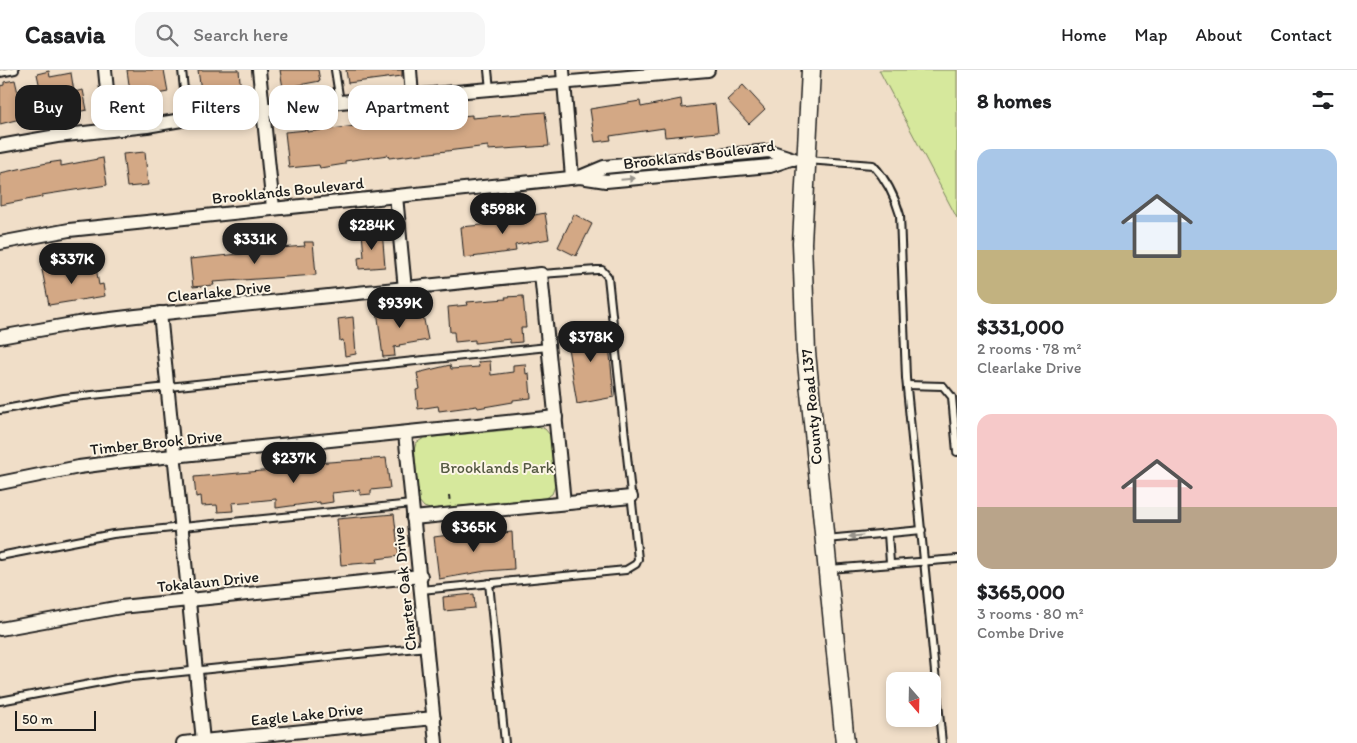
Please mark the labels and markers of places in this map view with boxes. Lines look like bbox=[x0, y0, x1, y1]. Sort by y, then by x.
pin: $598K bbox=[468, 192, 538, 235]
pin: $284K bbox=[337, 208, 407, 251]
pin: $331K bbox=[220, 222, 290, 265]
pin: $337K bbox=[37, 242, 107, 285]
pin: $939K bbox=[365, 286, 435, 329]
pin: $378K bbox=[556, 320, 626, 363]
pin: $237K bbox=[259, 442, 329, 484]
pin: $365K bbox=[439, 510, 509, 553]

